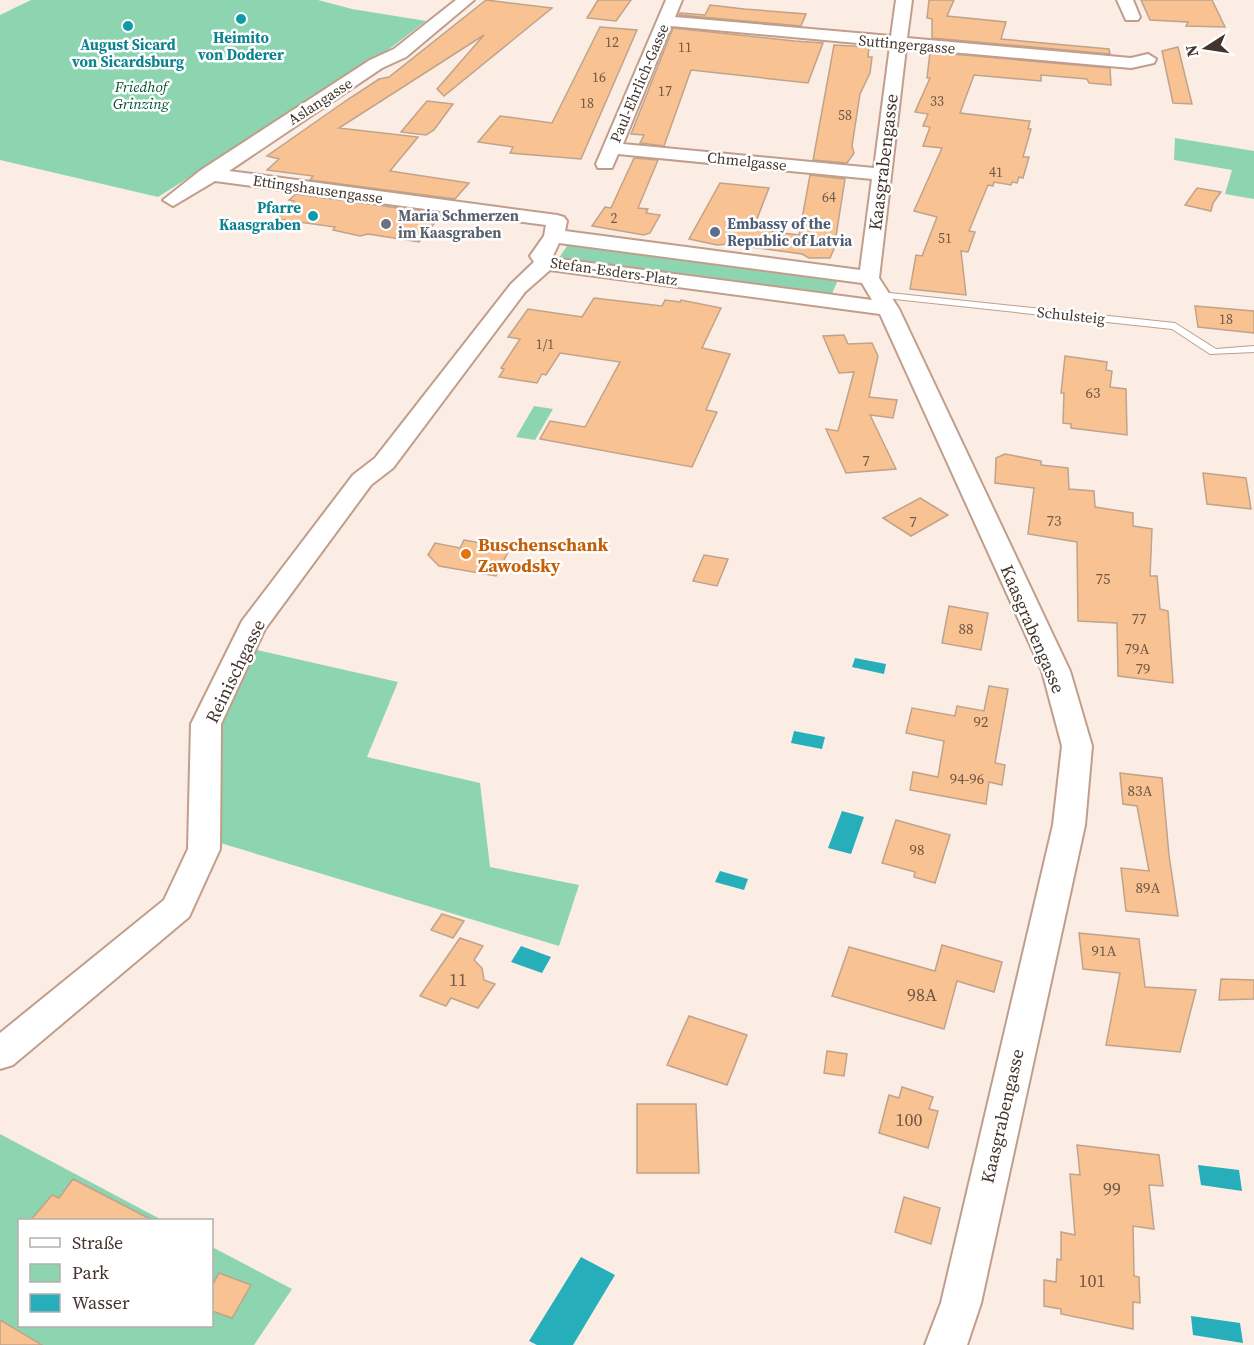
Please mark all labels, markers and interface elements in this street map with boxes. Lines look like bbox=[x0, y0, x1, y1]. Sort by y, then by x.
marker: Heimito von Doderer bbox=[234, 12, 248, 26]
north arrow bbox=[1176, 18, 1236, 78]
marker: August Sicard von Sicardsburg bbox=[121, 19, 135, 33]
street label: Paul-Ehrlich-Gasse bbox=[605, 20, 674, 146]
place label: Heimito von Doderer bbox=[197, 27, 284, 65]
street label: Suttingergasse bbox=[858, 29, 957, 59]
house number: 12 bbox=[605, 32, 619, 52]
place label: August Sicard von Sicardsburg bbox=[71, 34, 184, 72]
house number: 11 bbox=[678, 37, 692, 57]
text: N bbox=[1179, 43, 1203, 59]
house number: 16 bbox=[592, 67, 606, 87]
street label: Aslangasse bbox=[284, 72, 357, 130]
park label: Friedhof Grinzing bbox=[113, 76, 170, 114]
house number: 17 bbox=[658, 81, 672, 101]
house number: 33 bbox=[930, 91, 944, 111]
street label: Kaasgrabengasse bbox=[862, 92, 904, 232]
house number: 18 bbox=[580, 93, 594, 113]
house number: 58 bbox=[838, 105, 852, 125]
street label: Chmelgasse bbox=[706, 146, 788, 176]
house number: 41 bbox=[989, 162, 1003, 182]
street label: Ettingshausengasse bbox=[252, 169, 385, 209]
house number: 64 bbox=[822, 187, 836, 207]
place label: Pfarre Kaasgraben bbox=[219, 197, 301, 235]
place label: Maria Schmerzen im Kaasgraben bbox=[398, 205, 519, 243]
house number: 2 bbox=[611, 208, 618, 228]
marker: Pfarre Kaasgraben bbox=[306, 209, 320, 223]
place label: Embassy of the Republic of Latvia bbox=[727, 213, 853, 251]
marker: Maria Schmerzen im Kaasgraben bbox=[379, 217, 393, 231]
marker: Embassy of the Republic of Latvia bbox=[708, 225, 722, 239]
house number: 51 bbox=[938, 228, 952, 248]
street label: Stefan-Esders-Platz bbox=[549, 252, 679, 290]
street label: Schulsteig bbox=[1036, 301, 1106, 329]
house number: 18 bbox=[1219, 309, 1233, 329]
house number: 1/1 bbox=[536, 334, 554, 354]
house number: 63 bbox=[1085, 382, 1101, 403]
house number: 7 bbox=[862, 450, 870, 471]
house number: 73 bbox=[1046, 510, 1062, 531]
house number: 7 bbox=[909, 511, 917, 532]
place label: Buschenschank Zawodsky bbox=[478, 532, 609, 578]
marker: Buschenschank Zawodsky bbox=[459, 547, 473, 561]
street label: Kaasgrabengasse bbox=[995, 561, 1071, 697]
house number: 75 bbox=[1095, 568, 1111, 589]
house number: 77 bbox=[1131, 608, 1147, 629]
street label: Reinischgasse bbox=[199, 615, 271, 727]
house number: 88 bbox=[958, 618, 974, 639]
house number: 79A bbox=[1125, 638, 1150, 659]
house number: 79 bbox=[1135, 658, 1151, 679]
house number: 92 bbox=[973, 711, 989, 732]
house number: 94-96 bbox=[950, 768, 984, 789]
house number: 83A bbox=[1128, 780, 1153, 801]
house number: 98 bbox=[909, 839, 925, 860]
house number: 89A bbox=[1136, 877, 1161, 898]
house number: 91A bbox=[1092, 940, 1117, 961]
house number: 11 bbox=[449, 967, 467, 992]
house number: 98A bbox=[907, 982, 937, 1007]
street label: Kaasgrabengasse bbox=[974, 1046, 1030, 1186]
house number: 100 bbox=[896, 1107, 923, 1132]
house number: 99 bbox=[1103, 1176, 1121, 1201]
legend bbox=[18, 1219, 213, 1327]
text: Straße bbox=[72, 1230, 123, 1255]
text: Park bbox=[72, 1260, 109, 1285]
house number: 101 bbox=[1079, 1268, 1106, 1293]
text: Wasser bbox=[72, 1290, 130, 1315]

